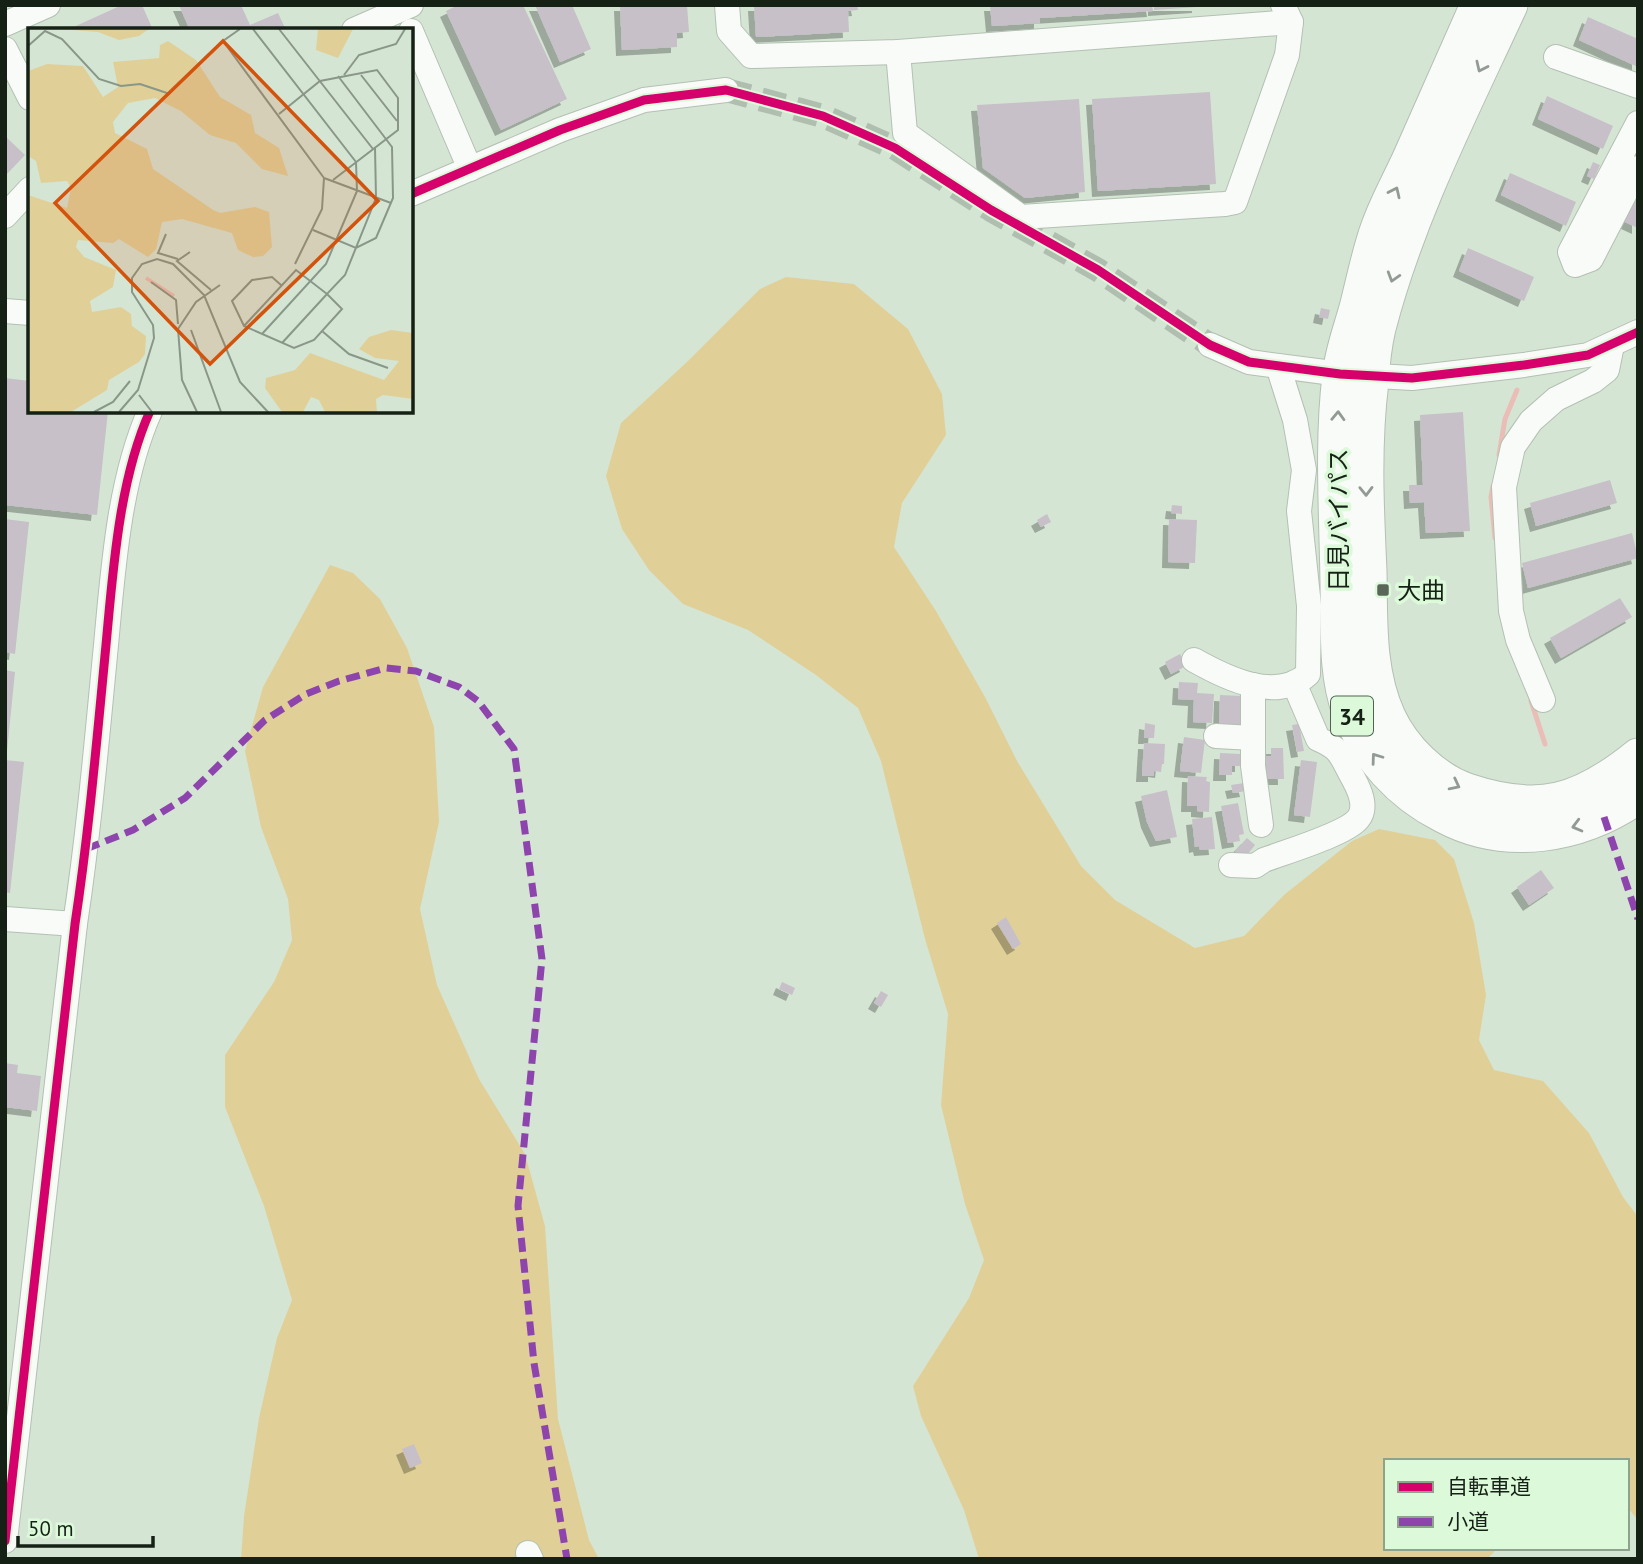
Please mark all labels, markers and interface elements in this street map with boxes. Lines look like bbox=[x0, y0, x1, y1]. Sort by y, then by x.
inset map bbox=[28, 28, 413, 413]
one-way arrow bbox=[1475, 60, 1489, 72]
one-way arrow bbox=[1387, 187, 1401, 199]
one-way arrow bbox=[1387, 271, 1402, 283]
one-way arrow bbox=[1330, 410, 1346, 421]
street label: 日見バイパス bbox=[1323, 448, 1354, 592]
one-way arrow bbox=[1358, 486, 1373, 497]
place label: 大曲 bbox=[1397, 575, 1445, 606]
marker: 大曲 bbox=[1375, 582, 1391, 598]
road number: 34 bbox=[1331, 696, 1373, 736]
one-way arrow bbox=[1372, 753, 1384, 766]
one-way arrow bbox=[1448, 776, 1460, 790]
one-way arrow bbox=[1571, 818, 1583, 832]
legend bbox=[1384, 1459, 1629, 1550]
text: 自転車道 bbox=[1447, 1473, 1531, 1500]
scale bar bbox=[18, 1504, 152, 1548]
text: 小道 bbox=[1447, 1508, 1489, 1535]
text: 50 m bbox=[28, 1515, 74, 1542]

